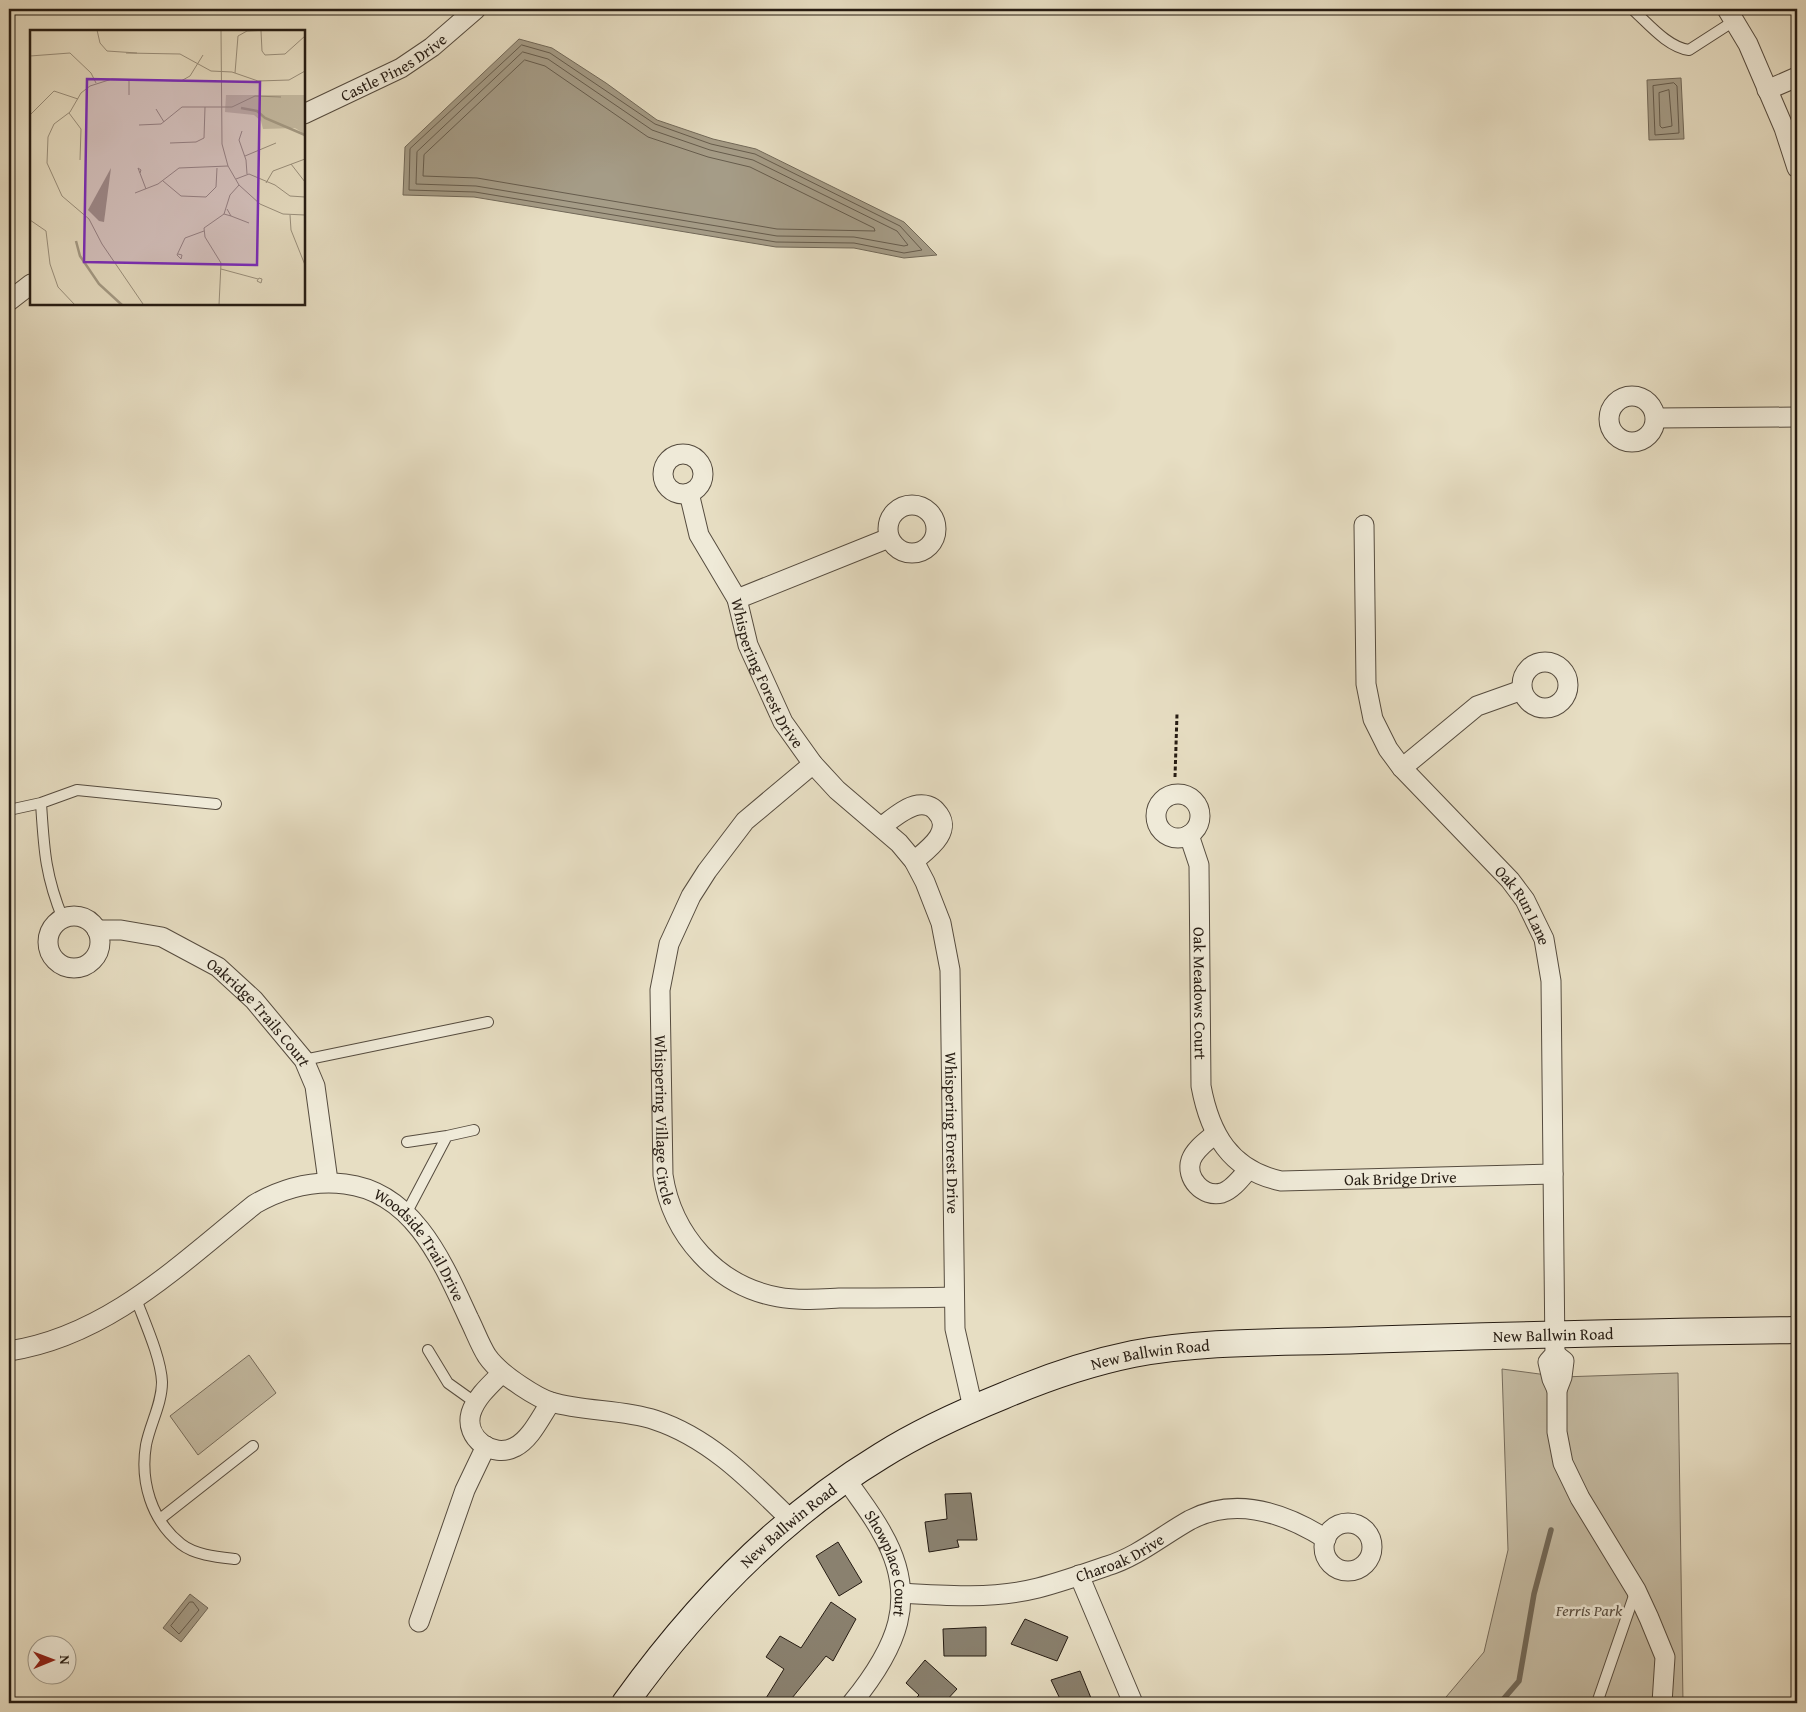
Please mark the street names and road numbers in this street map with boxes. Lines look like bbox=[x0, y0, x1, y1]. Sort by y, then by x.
street label: Castle Pines Drive bbox=[336, 28, 452, 107]
street label: Whispering Forest Drive bbox=[725, 596, 810, 753]
street label: Oak Run Lane bbox=[1490, 859, 1557, 947]
street label: Oak Meadows Court bbox=[1188, 927, 1213, 1060]
street label: Oakridge Trails Court bbox=[203, 951, 317, 1070]
street label: Whispering Village Circle bbox=[649, 1035, 682, 1208]
street label: Whispering Forest Drive bbox=[939, 1052, 965, 1214]
street label: Oak Bridge Drive bbox=[1344, 1164, 1457, 1191]
street label: Woodside Trail Drive bbox=[370, 1182, 471, 1305]
street label: New Ballwin Road bbox=[1493, 1321, 1614, 1348]
street label: New Ballwin Road bbox=[1088, 1333, 1211, 1376]
street label: New Ballwin Road bbox=[734, 1477, 842, 1573]
street label: Showplace Court bbox=[859, 1505, 913, 1619]
street label: Charoak Drive bbox=[1072, 1527, 1169, 1588]

